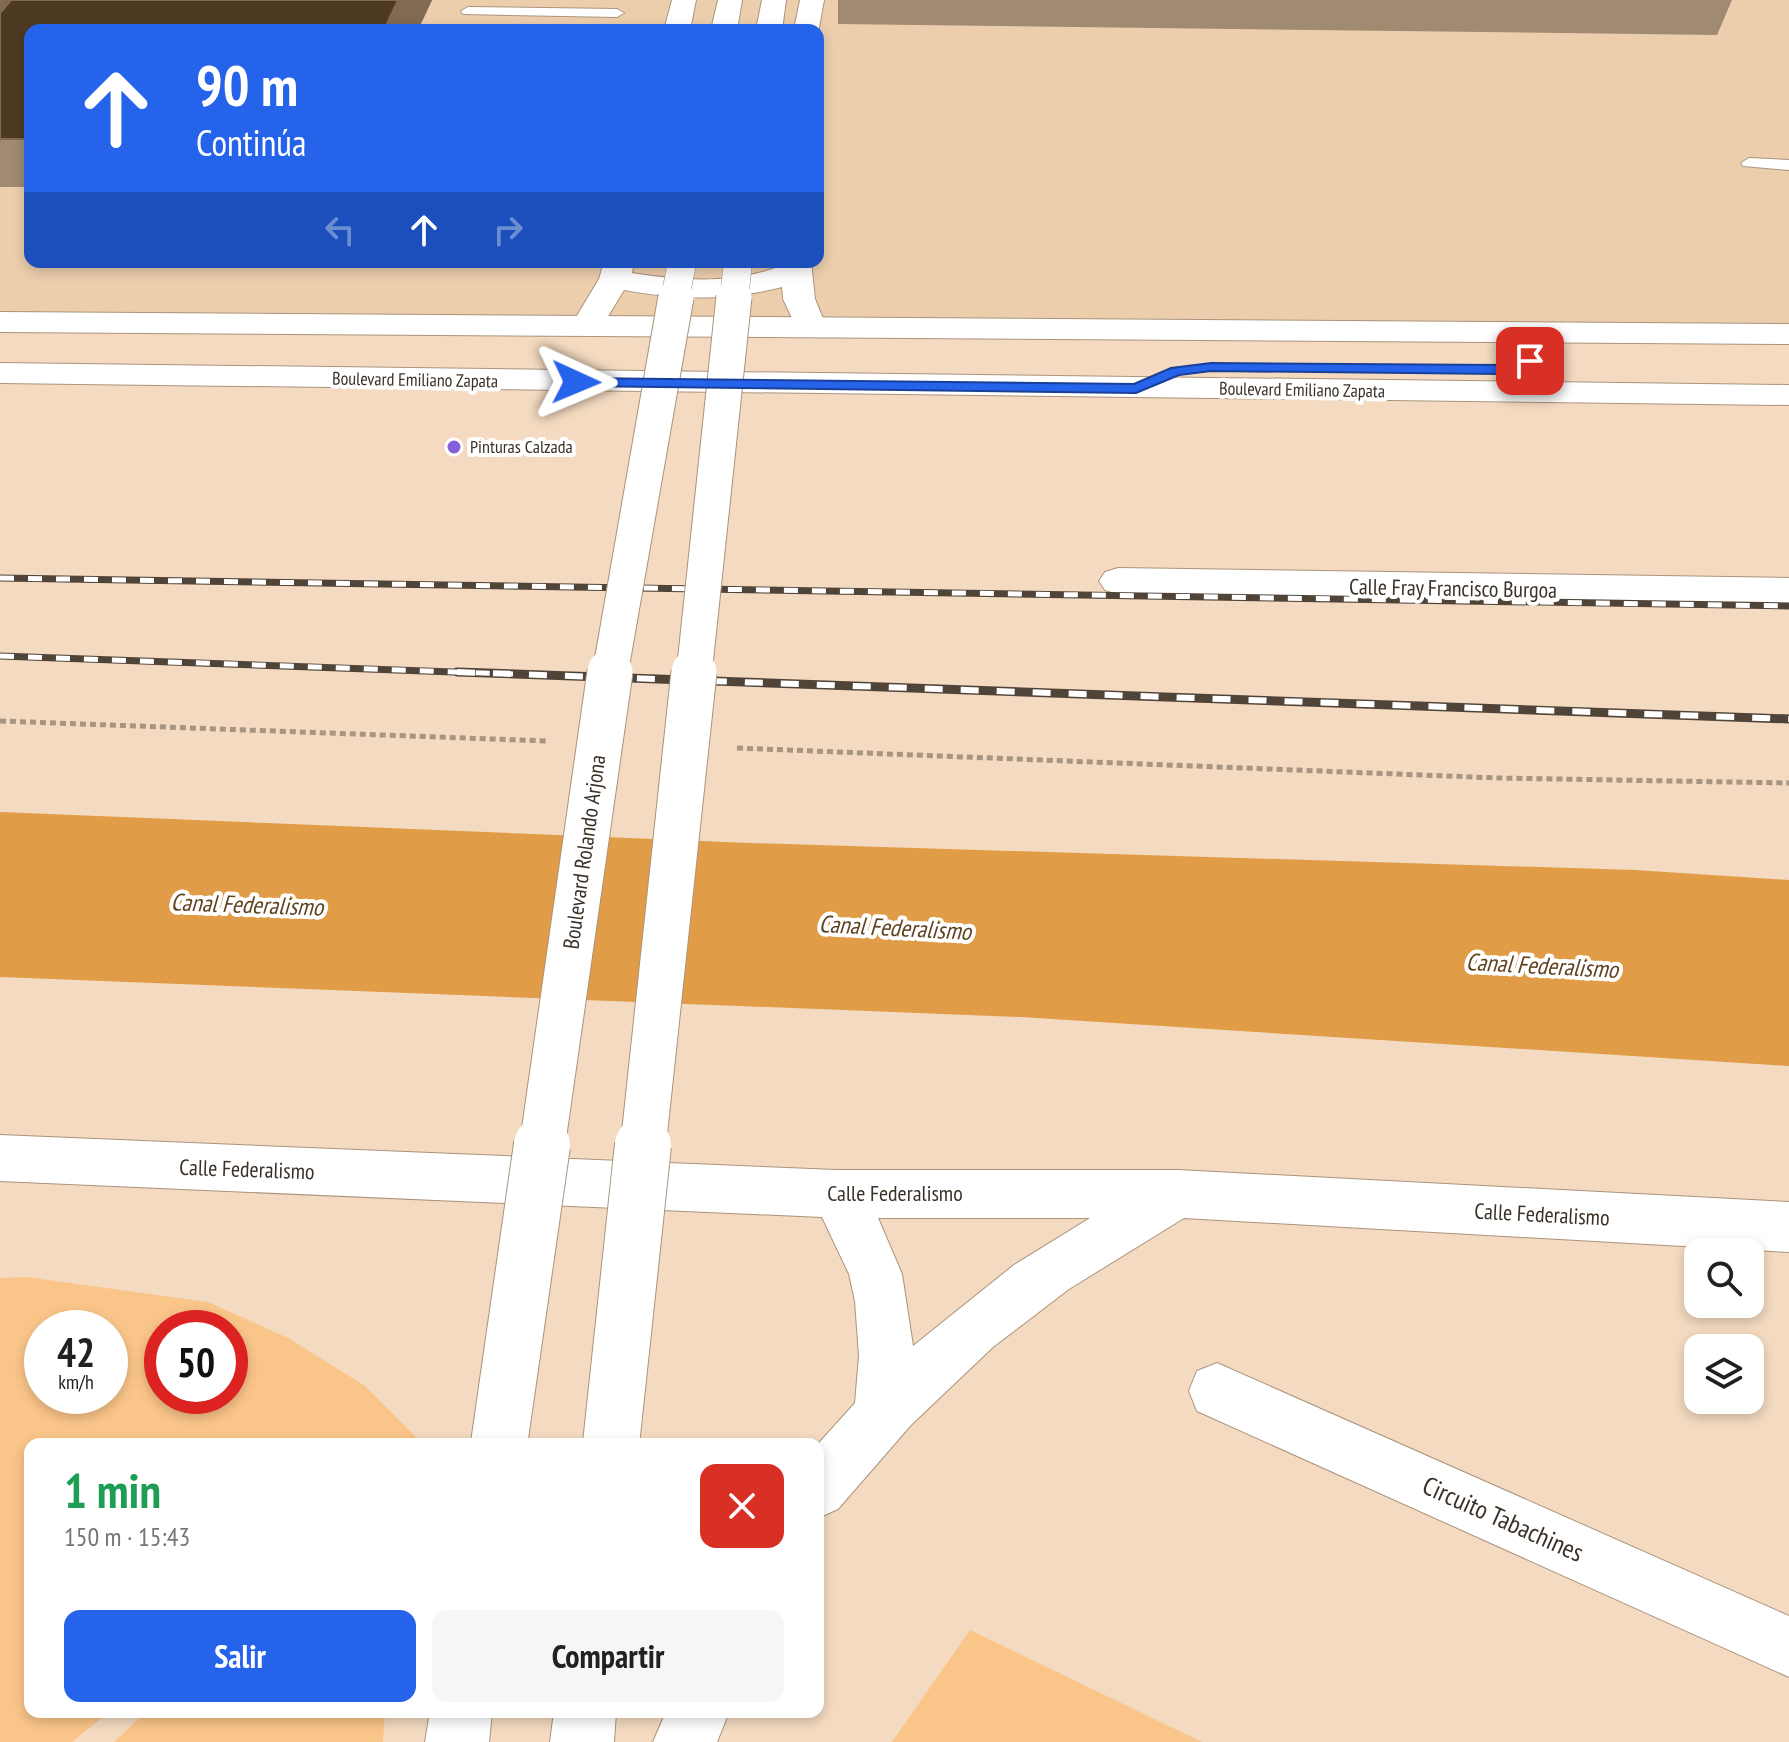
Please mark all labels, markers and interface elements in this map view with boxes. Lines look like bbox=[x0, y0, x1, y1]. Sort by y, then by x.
text: 90 m bbox=[196, 49, 298, 121]
icon: ahead bbox=[64, 56, 168, 160]
text: Continúa bbox=[196, 119, 306, 166]
icon: left bbox=[318, 208, 362, 252]
icon: ahead bbox=[402, 208, 446, 252]
icon: right bbox=[486, 208, 530, 252]
pin bbox=[1496, 327, 1564, 395]
icon: arrive bbox=[1508, 339, 1552, 383]
position arrow bbox=[534, 340, 618, 424]
street label: Boulevard Emiliano Zapata bbox=[332, 367, 498, 392]
street label: Boulevard Emiliano Zapata bbox=[1219, 377, 1385, 402]
place label: Pinturas Calzada bbox=[470, 435, 573, 458]
marker: Pinturas Calzada bbox=[445, 438, 463, 456]
street label: Calle Fray Francisco Burgoa bbox=[1349, 572, 1557, 604]
street label: Boulevard Rolando Arjona bbox=[557, 753, 611, 951]
water label: Canal Federalismo bbox=[170, 886, 325, 923]
water label: Canal Federalismo bbox=[818, 908, 974, 947]
water label: Canal Federalismo bbox=[1465, 946, 1621, 985]
street label: Calle Federalismo bbox=[179, 1153, 315, 1185]
street label: Calle Federalismo bbox=[827, 1179, 963, 1207]
street label: Calle Federalismo bbox=[1474, 1196, 1610, 1232]
map controls bbox=[1684, 1238, 1764, 1414]
button: search bbox=[1684, 1238, 1764, 1318]
speed limit sign: 50 bbox=[144, 1310, 248, 1414]
text: 42 bbox=[57, 1326, 95, 1378]
button: layers bbox=[1684, 1334, 1764, 1414]
text: km/h bbox=[58, 1369, 94, 1395]
text: 1 min bbox=[64, 1459, 161, 1521]
button: close bbox=[700, 1464, 784, 1548]
street label: Circuito Tabachines bbox=[1418, 1468, 1589, 1569]
text: 150 m · 15:43 bbox=[64, 1520, 190, 1553]
button: Salir bbox=[64, 1610, 416, 1702]
button: Compartir bbox=[432, 1610, 784, 1702]

